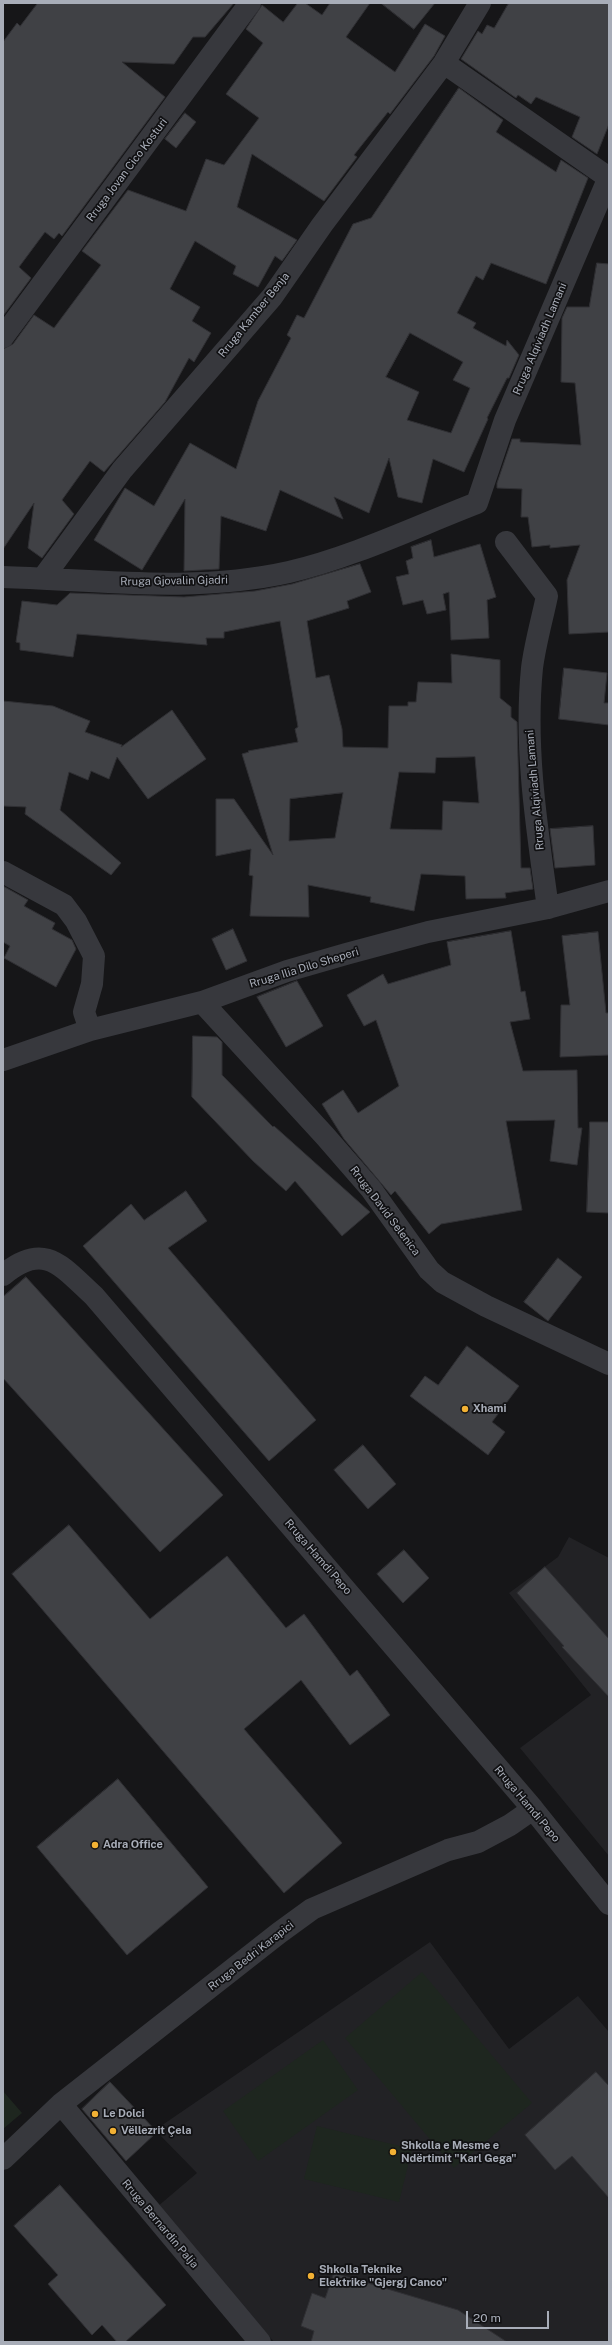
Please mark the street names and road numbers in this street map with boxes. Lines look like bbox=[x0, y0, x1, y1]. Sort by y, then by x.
street label: Rruga Jovan Cico Kosturi bbox=[84, 116, 170, 224]
street label: Rruga Kamber Benja bbox=[216, 270, 292, 360]
street label: Rruga Alqiviadh Lamani bbox=[510, 281, 570, 397]
street label: Rruga Gjovalin Gjadri bbox=[120, 573, 228, 589]
street label: Rruga Alqiviadh Lamani bbox=[523, 729, 547, 851]
street label: Rruga Ilia Dilo Sheperi bbox=[248, 945, 360, 991]
street label: Rruga David Selenica bbox=[347, 1164, 423, 1258]
street label: Rruga Hamdi Pepo bbox=[282, 1517, 354, 1597]
street label: Rruga Hamdi Pepo bbox=[491, 1763, 563, 1845]
street label: Rruga Bedri Karapici bbox=[206, 1918, 296, 1994]
street label: Rruga Bernardin Palja bbox=[119, 2177, 201, 2271]

